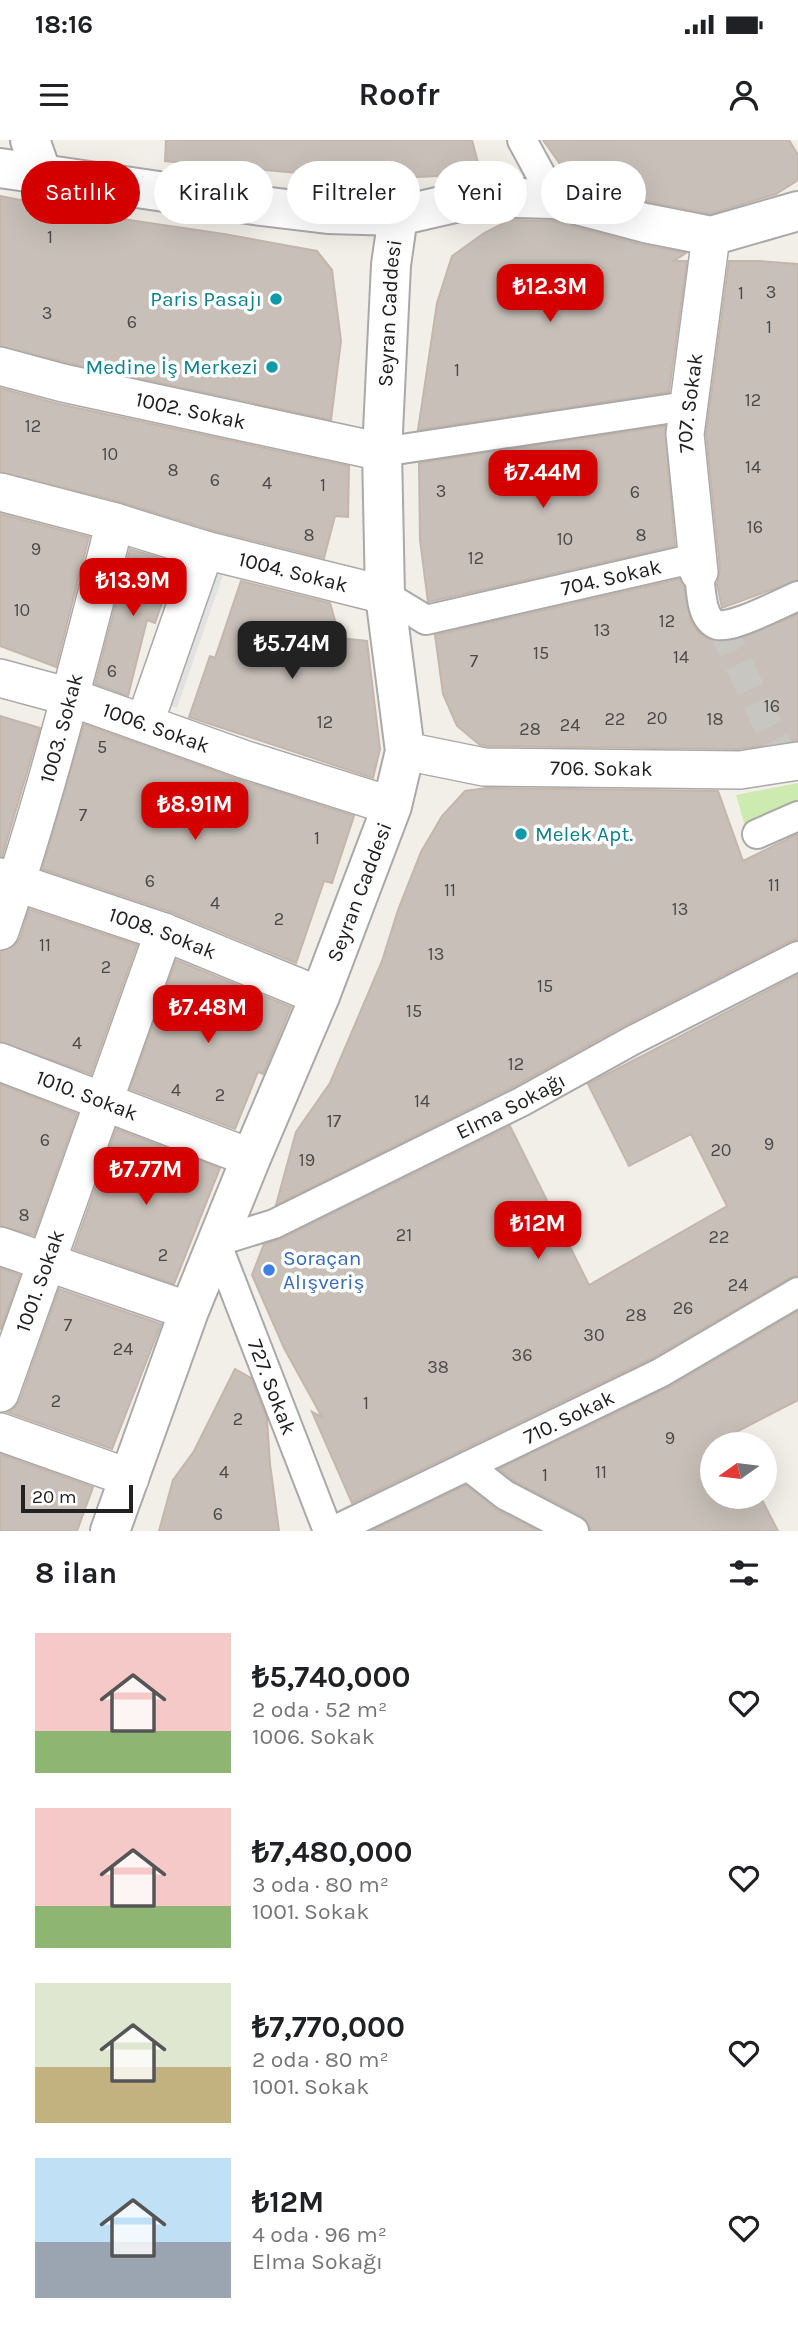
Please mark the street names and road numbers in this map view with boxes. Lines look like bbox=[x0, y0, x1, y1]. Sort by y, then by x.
street label: Seyran Caddesi bbox=[373, 238, 407, 387]
street label: 707. Sokak bbox=[673, 351, 708, 454]
street label: 1002. Sokak bbox=[133, 387, 248, 434]
street label: 1004. Sokak bbox=[236, 547, 350, 597]
street label: 704. Sokak bbox=[559, 554, 664, 601]
street label: 1003. Sokak bbox=[35, 671, 88, 786]
street label: 1006. Sokak bbox=[99, 698, 213, 758]
street label: 706. Sokak bbox=[550, 756, 653, 781]
street label: Seyran Caddesi bbox=[322, 819, 397, 965]
street label: 1008. Sokak bbox=[106, 902, 220, 964]
street label: 1010. Sokak bbox=[33, 1065, 141, 1126]
street label: Elma Sokağı bbox=[452, 1068, 569, 1144]
street label: 1001. Sokak bbox=[11, 1226, 69, 1335]
street label: 727. Sokak bbox=[243, 1336, 301, 1438]
street label: 710. Sokak bbox=[520, 1385, 618, 1449]

